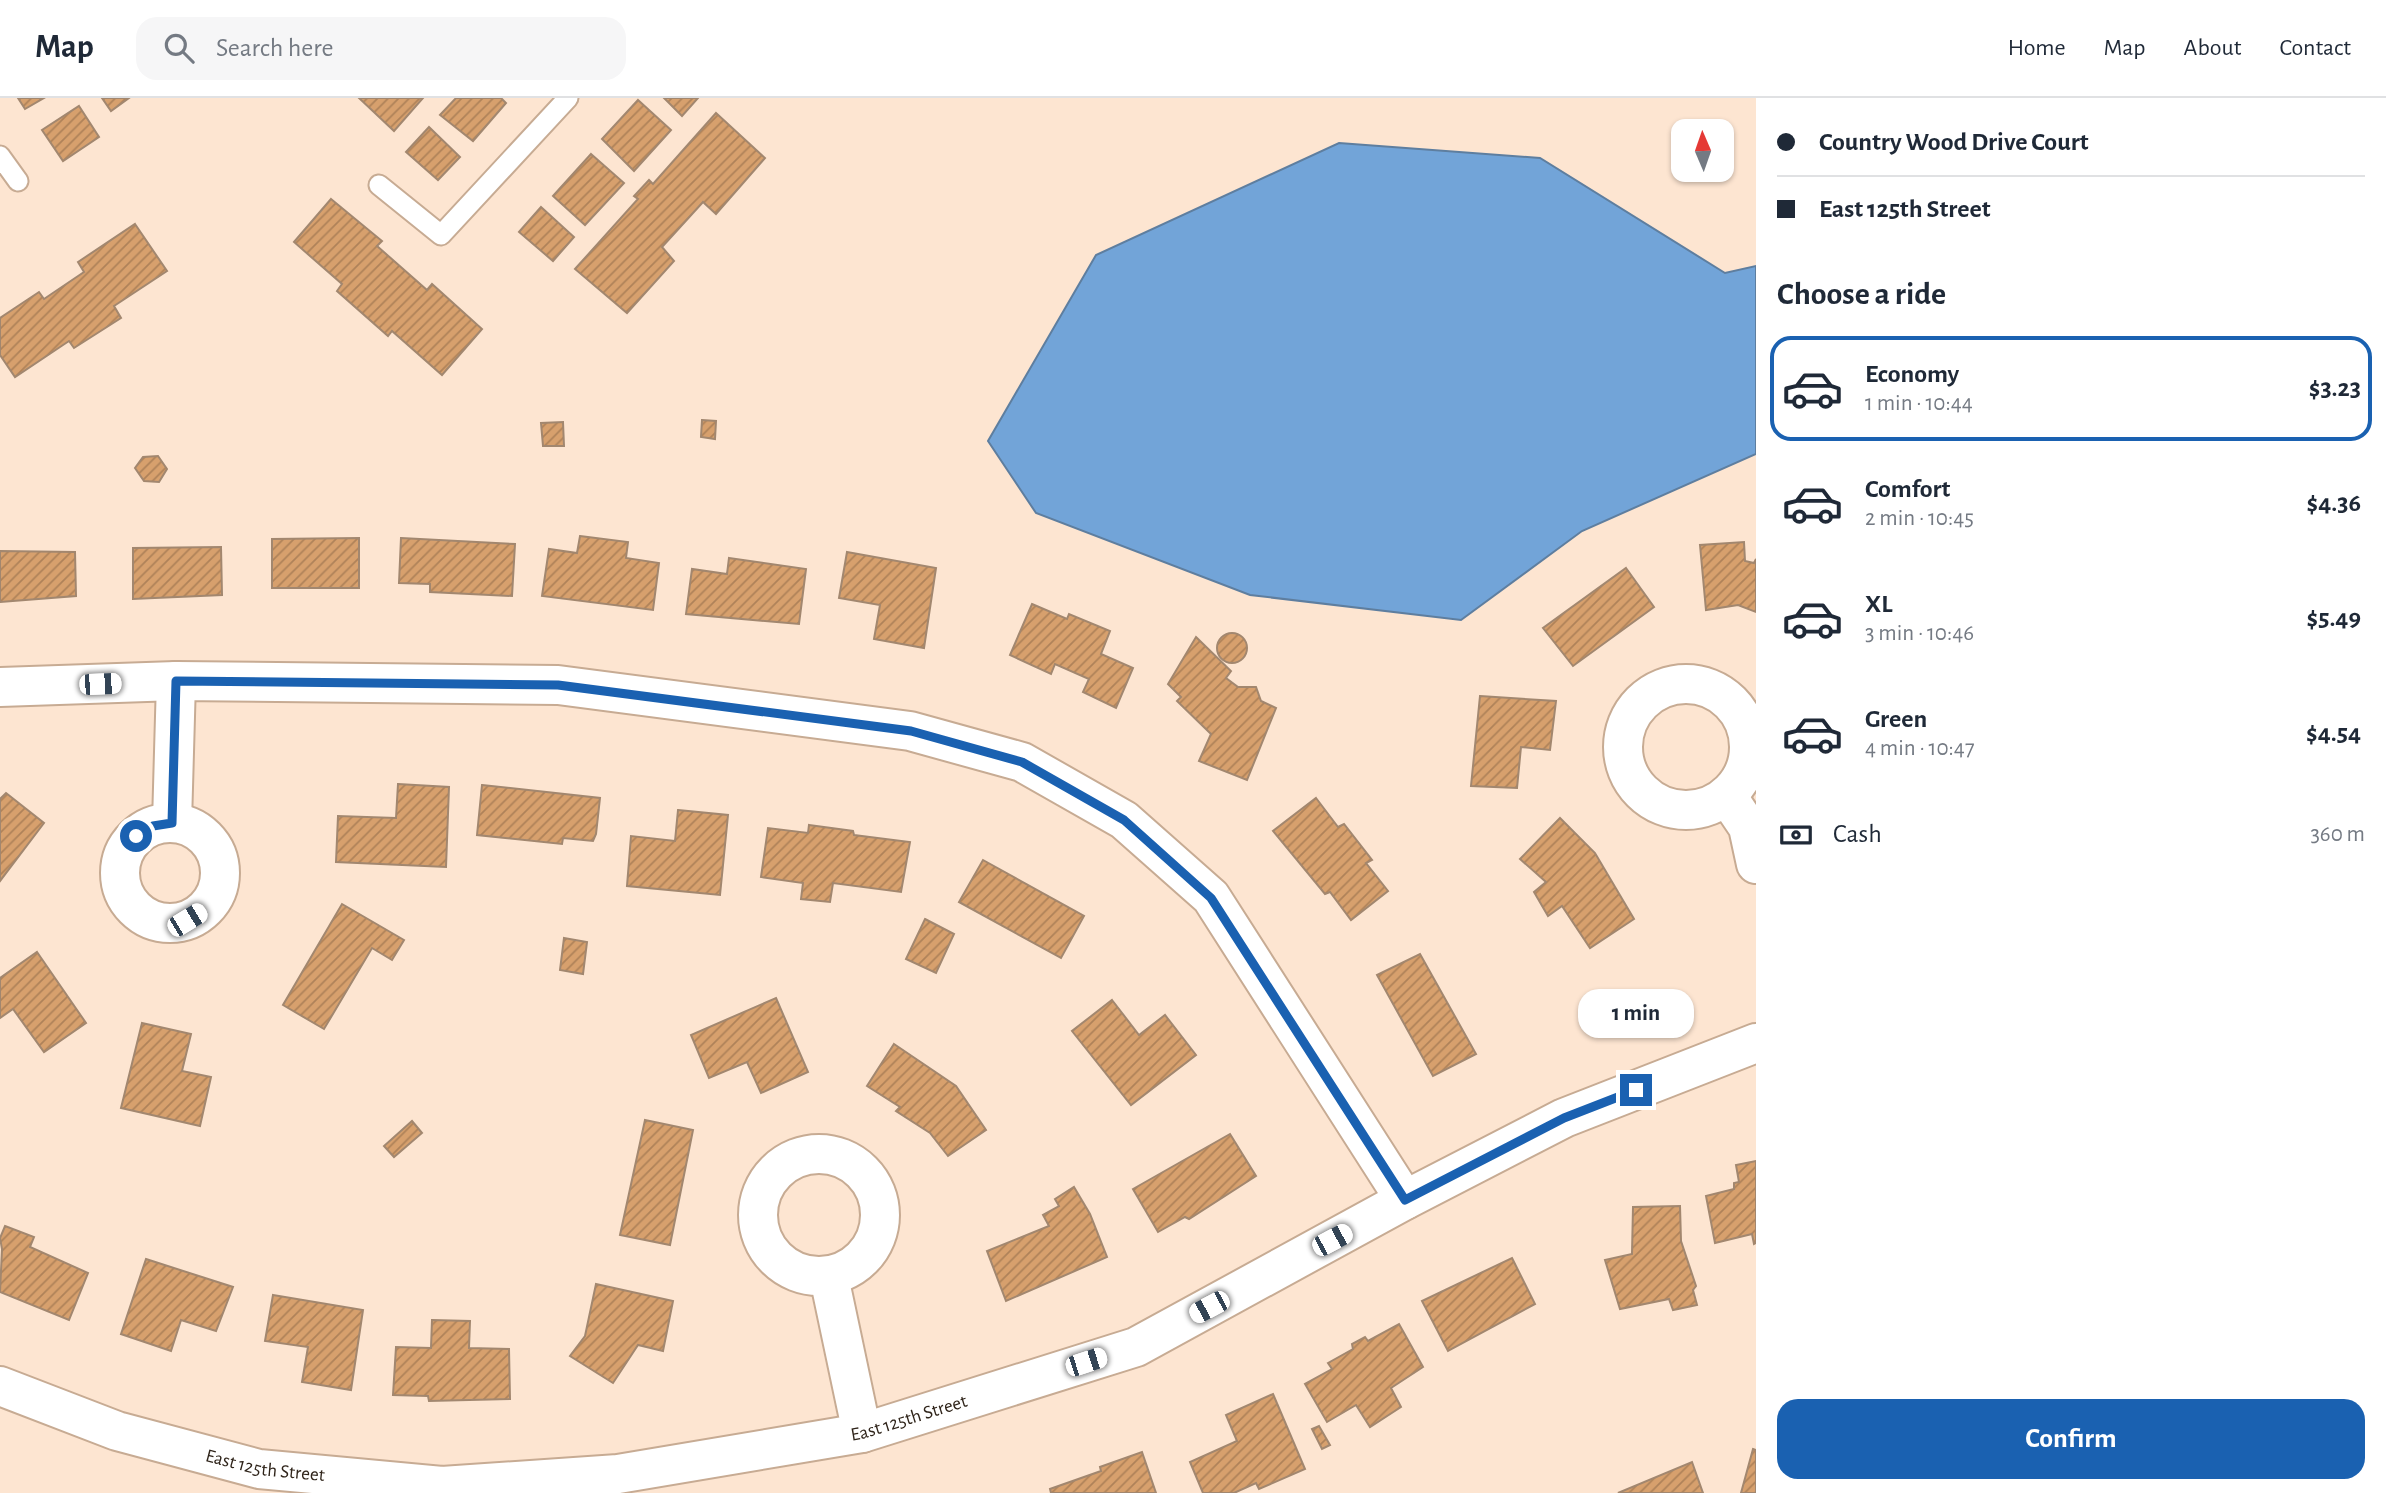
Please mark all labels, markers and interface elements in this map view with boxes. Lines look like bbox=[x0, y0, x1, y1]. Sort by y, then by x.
search box bbox=[136, 17, 626, 80]
icon: search bbox=[160, 29, 198, 67]
text: Map bbox=[35, 31, 94, 64]
text: Search here bbox=[216, 35, 334, 61]
text: Home bbox=[2008, 36, 2066, 60]
text: Map bbox=[2104, 36, 2146, 60]
text: About bbox=[2184, 36, 2241, 60]
text: Contact bbox=[2279, 36, 2351, 60]
north arrow bbox=[1671, 119, 1734, 182]
map controls bbox=[1671, 119, 1734, 182]
text: Country Wood Drive Court bbox=[1819, 129, 2089, 155]
text: East 125th Street bbox=[1819, 196, 1991, 222]
text: Choose a ride bbox=[1777, 278, 1946, 310]
icon: car bbox=[1781, 357, 1844, 420]
text: Economy bbox=[1865, 361, 1959, 387]
text: $3.23 bbox=[2309, 375, 2361, 401]
text: 1 min · 10:44 bbox=[1865, 392, 1973, 415]
icon: car bbox=[1781, 472, 1844, 535]
text: Comfort bbox=[1865, 476, 1950, 502]
text: $4.36 bbox=[2307, 490, 2361, 516]
text: 2 min · 10:45 bbox=[1865, 507, 1974, 530]
icon: car bbox=[1781, 587, 1844, 650]
text: XL bbox=[1865, 591, 1892, 617]
text: $5.49 bbox=[2306, 605, 2361, 631]
text: 3 min · 10:46 bbox=[1865, 622, 1974, 645]
car bbox=[79, 673, 122, 695]
icon: car bbox=[1781, 702, 1844, 765]
text: Green bbox=[1865, 706, 1927, 732]
text: $4.54 bbox=[2306, 720, 2361, 746]
text: 4 min · 10:47 bbox=[1865, 737, 1975, 760]
icon: cash bbox=[1777, 816, 1815, 854]
route start bbox=[120, 820, 152, 852]
text: Cash bbox=[1833, 821, 1882, 847]
text: 360 m bbox=[2310, 823, 2365, 846]
car bbox=[164, 900, 211, 940]
callout: 1 min bbox=[1578, 988, 1694, 1038]
text: 1 min bbox=[1612, 1002, 1660, 1025]
route end bbox=[1620, 1074, 1652, 1106]
car bbox=[1309, 1221, 1356, 1259]
car bbox=[1186, 1288, 1233, 1326]
car bbox=[1063, 1346, 1110, 1378]
street label: East 125th Street bbox=[849, 1391, 969, 1444]
button: Confirm bbox=[1777, 1399, 2365, 1479]
street label: East 125th Street bbox=[204, 1446, 326, 1485]

